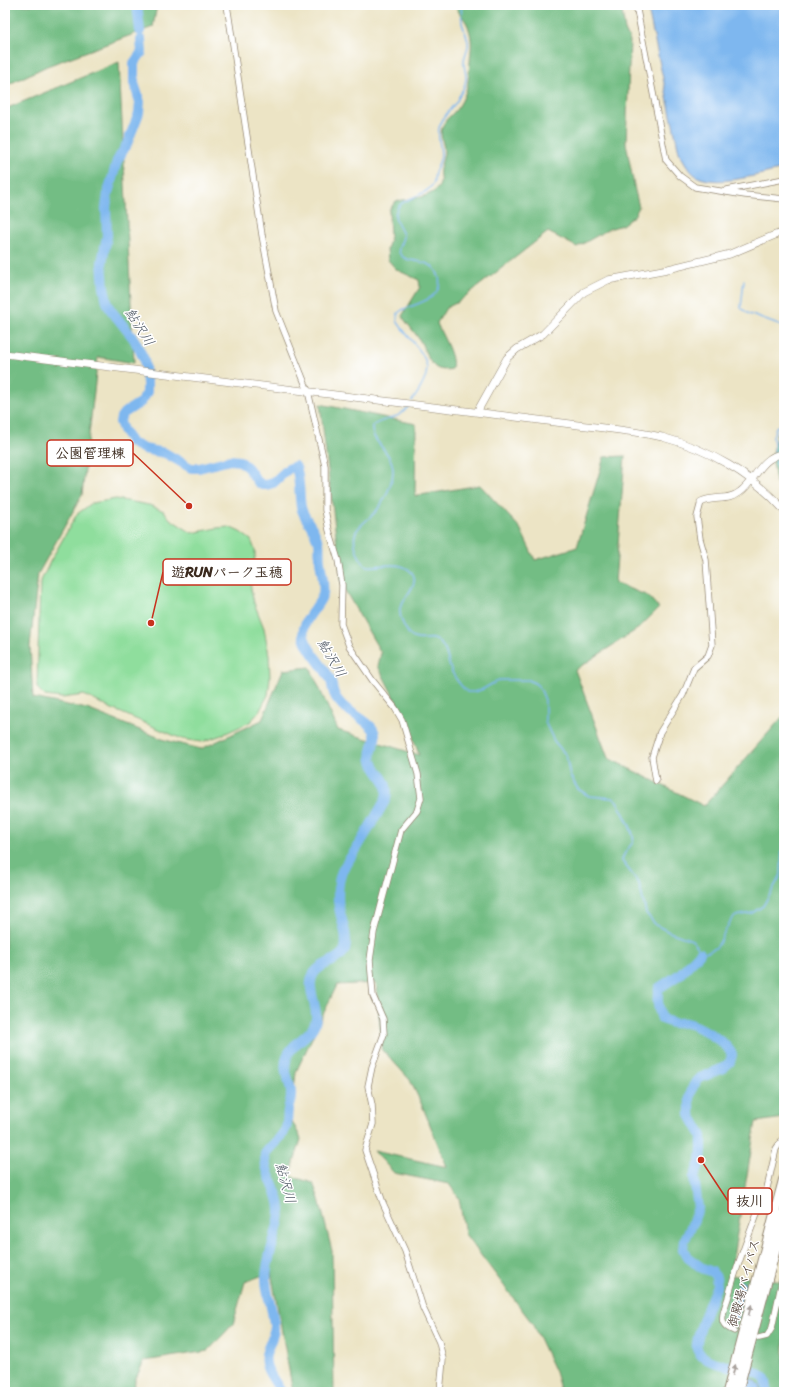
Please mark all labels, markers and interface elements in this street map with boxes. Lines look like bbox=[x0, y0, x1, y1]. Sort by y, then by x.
water label: 鮎沢川 bbox=[118, 303, 161, 352]
callout: 公園管理棟 bbox=[47, 440, 133, 466]
text: 公園管理棟 bbox=[55, 441, 126, 466]
callout: 遊RUNパーク玉穂 bbox=[163, 559, 291, 585]
text: 遊RUNパーク玉穂 bbox=[171, 560, 283, 585]
water label: 鮎沢川 bbox=[310, 634, 353, 683]
water label: 鮎沢川 bbox=[268, 1160, 303, 1207]
callout: 抜川 bbox=[728, 1188, 772, 1214]
text: 抜川 bbox=[736, 1189, 764, 1214]
street label: 御殿場バイパス bbox=[721, 1236, 766, 1330]
one-way arrow bbox=[747, 1304, 753, 1316]
one-way arrow bbox=[731, 1364, 737, 1376]

